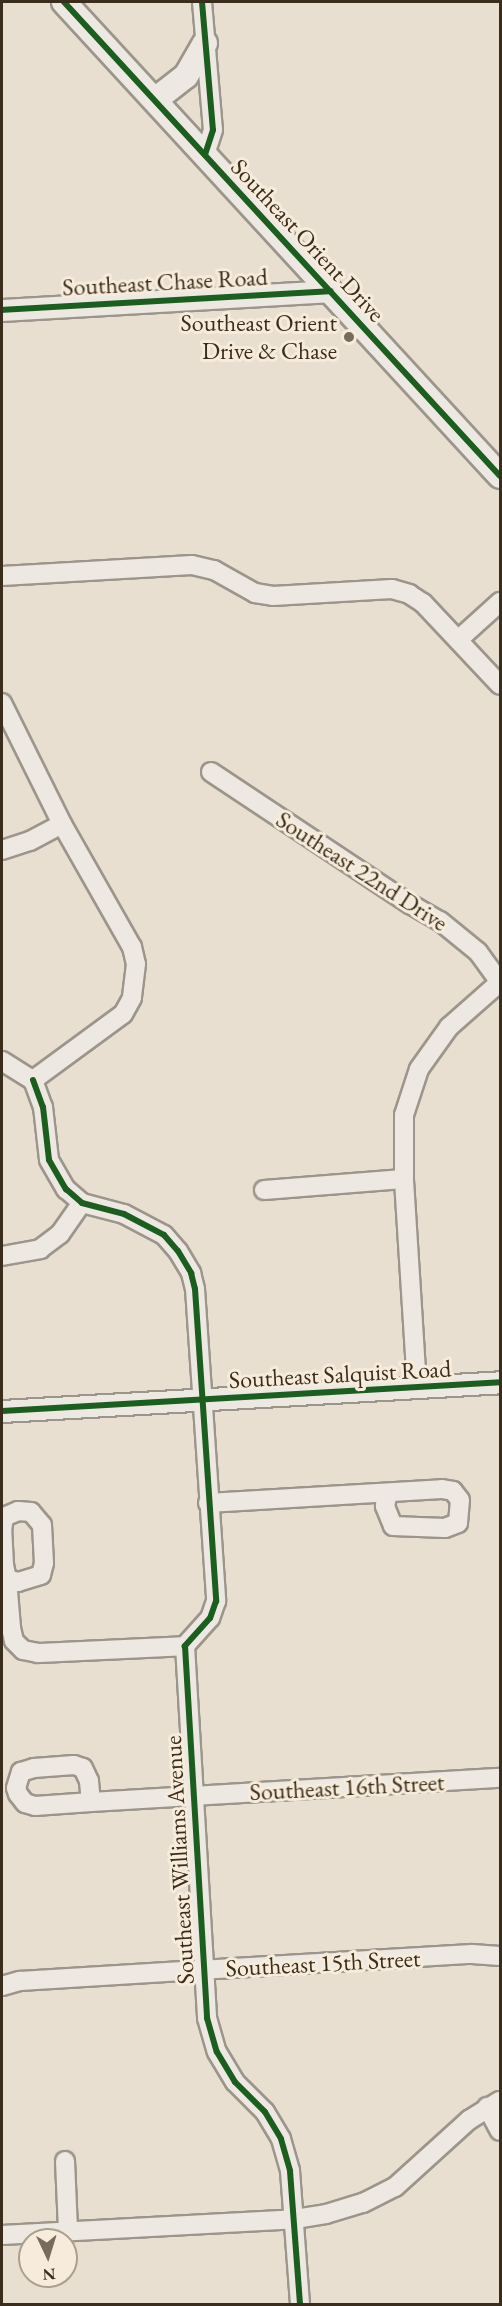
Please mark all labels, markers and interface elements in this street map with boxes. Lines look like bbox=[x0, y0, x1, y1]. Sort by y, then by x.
street label: Southeast Orient Drive bbox=[225, 152, 391, 328]
street label: Southeast Chase Road bbox=[62, 262, 268, 302]
place label: Southeast Orient Drive & Chase bbox=[181, 309, 337, 365]
marker: Southeast Orient Drive & Chase bbox=[342, 330, 356, 344]
street label: Southeast 22nd Drive bbox=[271, 805, 453, 937]
street label: Southeast Salquist Road bbox=[228, 1354, 452, 1394]
street label: Southeast Williams Avenue bbox=[158, 1735, 200, 1985]
street label: Southeast 16th Street bbox=[249, 1768, 445, 1806]
street label: Southeast 15th Street bbox=[225, 1944, 421, 1982]
north arrow bbox=[18, 2228, 78, 2288]
text: N bbox=[42, 2264, 56, 2285]

